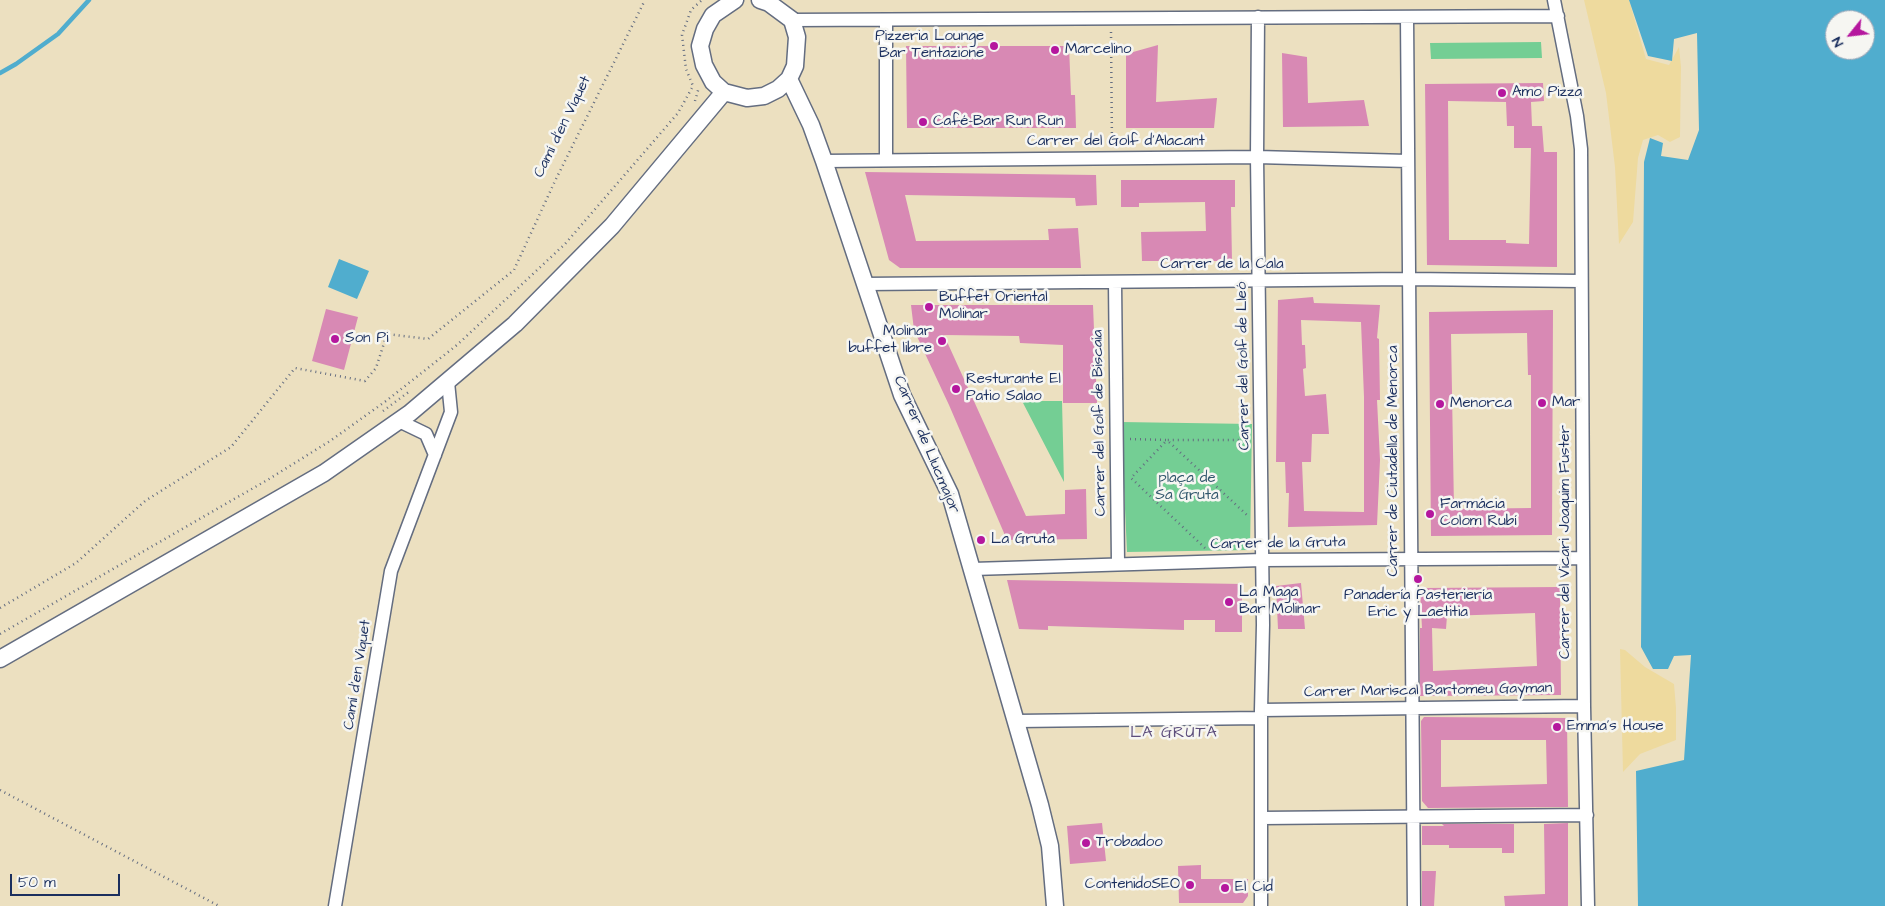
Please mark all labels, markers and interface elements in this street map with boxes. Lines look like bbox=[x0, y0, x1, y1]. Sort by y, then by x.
north arrow bbox=[1825, 10, 1875, 60]
place label: Pizzeria Lounge Bar Tentazione bbox=[875, 28, 984, 63]
text: N bbox=[1827, 33, 1849, 50]
marker: Pizzeria Lounge Bar Tentazione bbox=[988, 40, 1000, 52]
place label: Marcelino bbox=[1065, 41, 1131, 59]
marker: Marcelino bbox=[1049, 44, 1061, 56]
street label: Camí d'en Viquet bbox=[531, 73, 595, 181]
place label: Amo Pizza bbox=[1512, 84, 1582, 102]
marker: Amo Pizza bbox=[1496, 87, 1508, 99]
place label: Café-Bar Run Run bbox=[933, 113, 1063, 131]
marker: Café-Bar Run Run bbox=[917, 116, 929, 128]
street label: Carrer del Golf d'Alacant bbox=[1027, 133, 1205, 151]
street label: Carrer de la Cala bbox=[1160, 256, 1284, 274]
street label: Carrer del Golf de Lleó bbox=[1234, 282, 1254, 450]
place label: Buffet Oriental Molinar bbox=[939, 289, 1048, 324]
marker: Buffet Oriental Molinar bbox=[923, 301, 935, 313]
place label: Molinar buffet libre bbox=[849, 323, 932, 358]
street label: Carrer del Golf de Biscaia bbox=[1089, 329, 1111, 517]
place label: Son Pi bbox=[345, 330, 388, 348]
marker: Son Pi bbox=[329, 333, 341, 345]
marker: Molinar buffet libre bbox=[936, 335, 948, 347]
street label: Carrer de Ciutadella de Menorca bbox=[1385, 345, 1403, 577]
place label: Resturante El Patio Salao bbox=[966, 371, 1061, 406]
street label: Carrer de Llucmajor bbox=[889, 374, 963, 516]
marker: Resturante El Patio Salao bbox=[950, 383, 962, 395]
place label: Mar bbox=[1552, 394, 1580, 412]
place label: Menorca bbox=[1450, 395, 1512, 413]
marker: Mar bbox=[1536, 397, 1548, 409]
marker: Menorca bbox=[1434, 398, 1446, 410]
street label: Carrer del Vicari Joaquim Fuster bbox=[1557, 425, 1575, 659]
park label: plaça de Sa Gruta bbox=[1155, 470, 1219, 505]
place label: Farmácia Colom Rubí bbox=[1440, 496, 1517, 531]
marker: Farmácia Colom Rubí bbox=[1424, 508, 1436, 520]
place label: La Gruta bbox=[991, 531, 1055, 549]
marker: La Gruta bbox=[975, 534, 987, 546]
street label: Carrer de la Gruta bbox=[1210, 534, 1346, 554]
marker: Panadería Pasteriería Eric y Laetitia bbox=[1412, 573, 1424, 585]
place label: La Maga Bar Molinar bbox=[1239, 584, 1320, 619]
place label: Panadería Pasteriería Eric y Laetitia bbox=[1344, 587, 1492, 622]
marker: La Maga Bar Molinar bbox=[1223, 596, 1235, 608]
street label: Camí d'en Viquet bbox=[340, 619, 376, 731]
street label: Carrer Mariscal Bartomeu Gayman bbox=[1304, 680, 1552, 702]
place label: Emma's House bbox=[1567, 718, 1664, 736]
marker: Emma's House bbox=[1551, 721, 1563, 733]
district label: LA GRUTA bbox=[1129, 724, 1219, 744]
place label: Trobadoo bbox=[1096, 834, 1163, 852]
marker: Trobadoo bbox=[1080, 837, 1092, 849]
scale bar bbox=[12, 864, 122, 896]
text: 50 m bbox=[18, 872, 56, 893]
place label: ContenidoSEO bbox=[1085, 876, 1180, 894]
marker: ContenidoSEO bbox=[1184, 879, 1196, 891]
place label: El Cid bbox=[1235, 879, 1273, 897]
marker: El Cid bbox=[1219, 882, 1231, 894]

